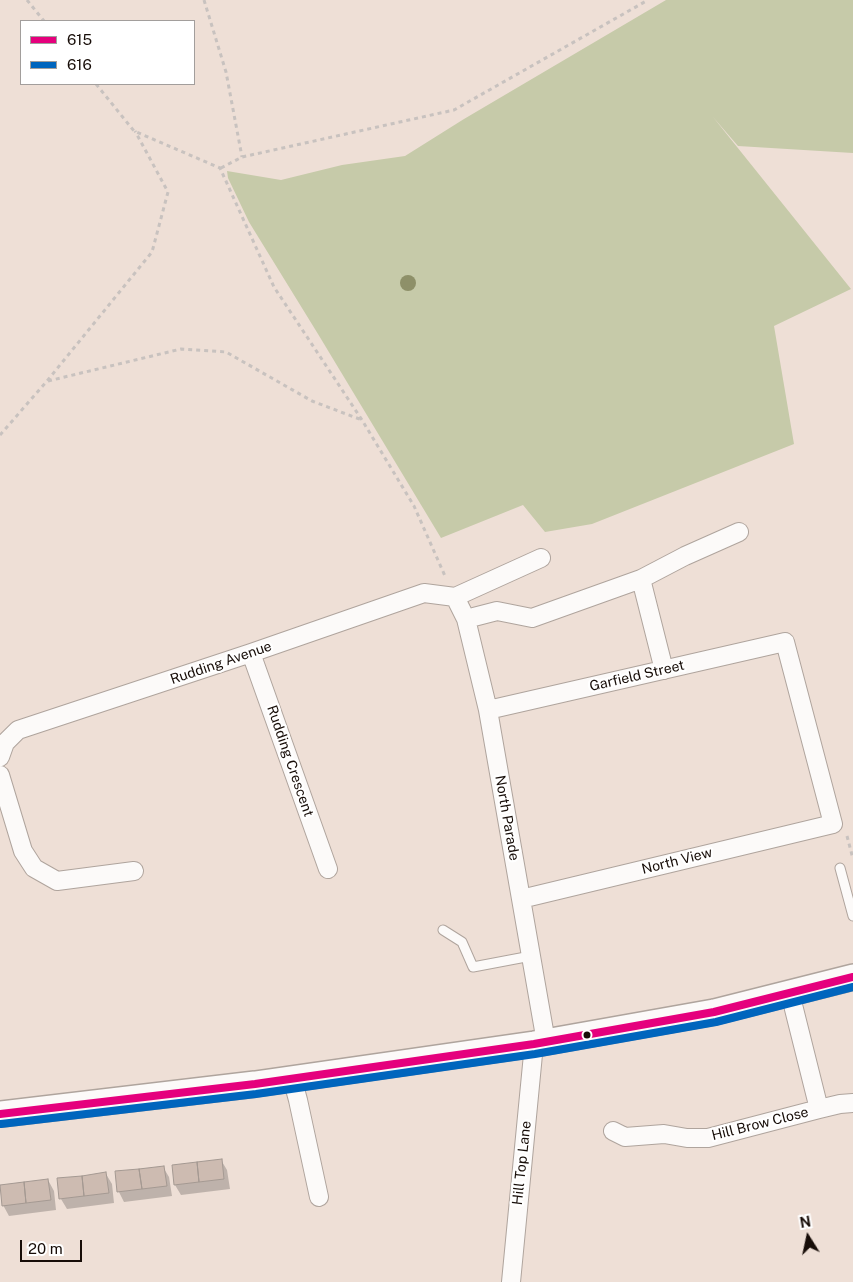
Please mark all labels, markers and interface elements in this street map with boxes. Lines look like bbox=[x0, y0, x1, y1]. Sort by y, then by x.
legend bbox=[20, 20, 195, 85]
text: 615 bbox=[67, 31, 92, 48]
text: 616 bbox=[67, 56, 92, 73]
street label: Rudding Avenue bbox=[168, 638, 274, 688]
street label: Garfield Street bbox=[588, 657, 686, 695]
street label: Rudding Crescent bbox=[263, 703, 317, 819]
street label: North Parade bbox=[491, 774, 523, 862]
street label: North View bbox=[640, 844, 714, 878]
unlabelled marker bbox=[582, 1030, 592, 1040]
street label: Hill Brow Close bbox=[710, 1104, 810, 1144]
street label: Hill Top Lane bbox=[509, 1120, 535, 1206]
north arrow bbox=[783, 1212, 833, 1262]
text: N bbox=[799, 1213, 812, 1231]
scale bar bbox=[22, 1230, 85, 1262]
text: 20 m bbox=[28, 1240, 63, 1257]

